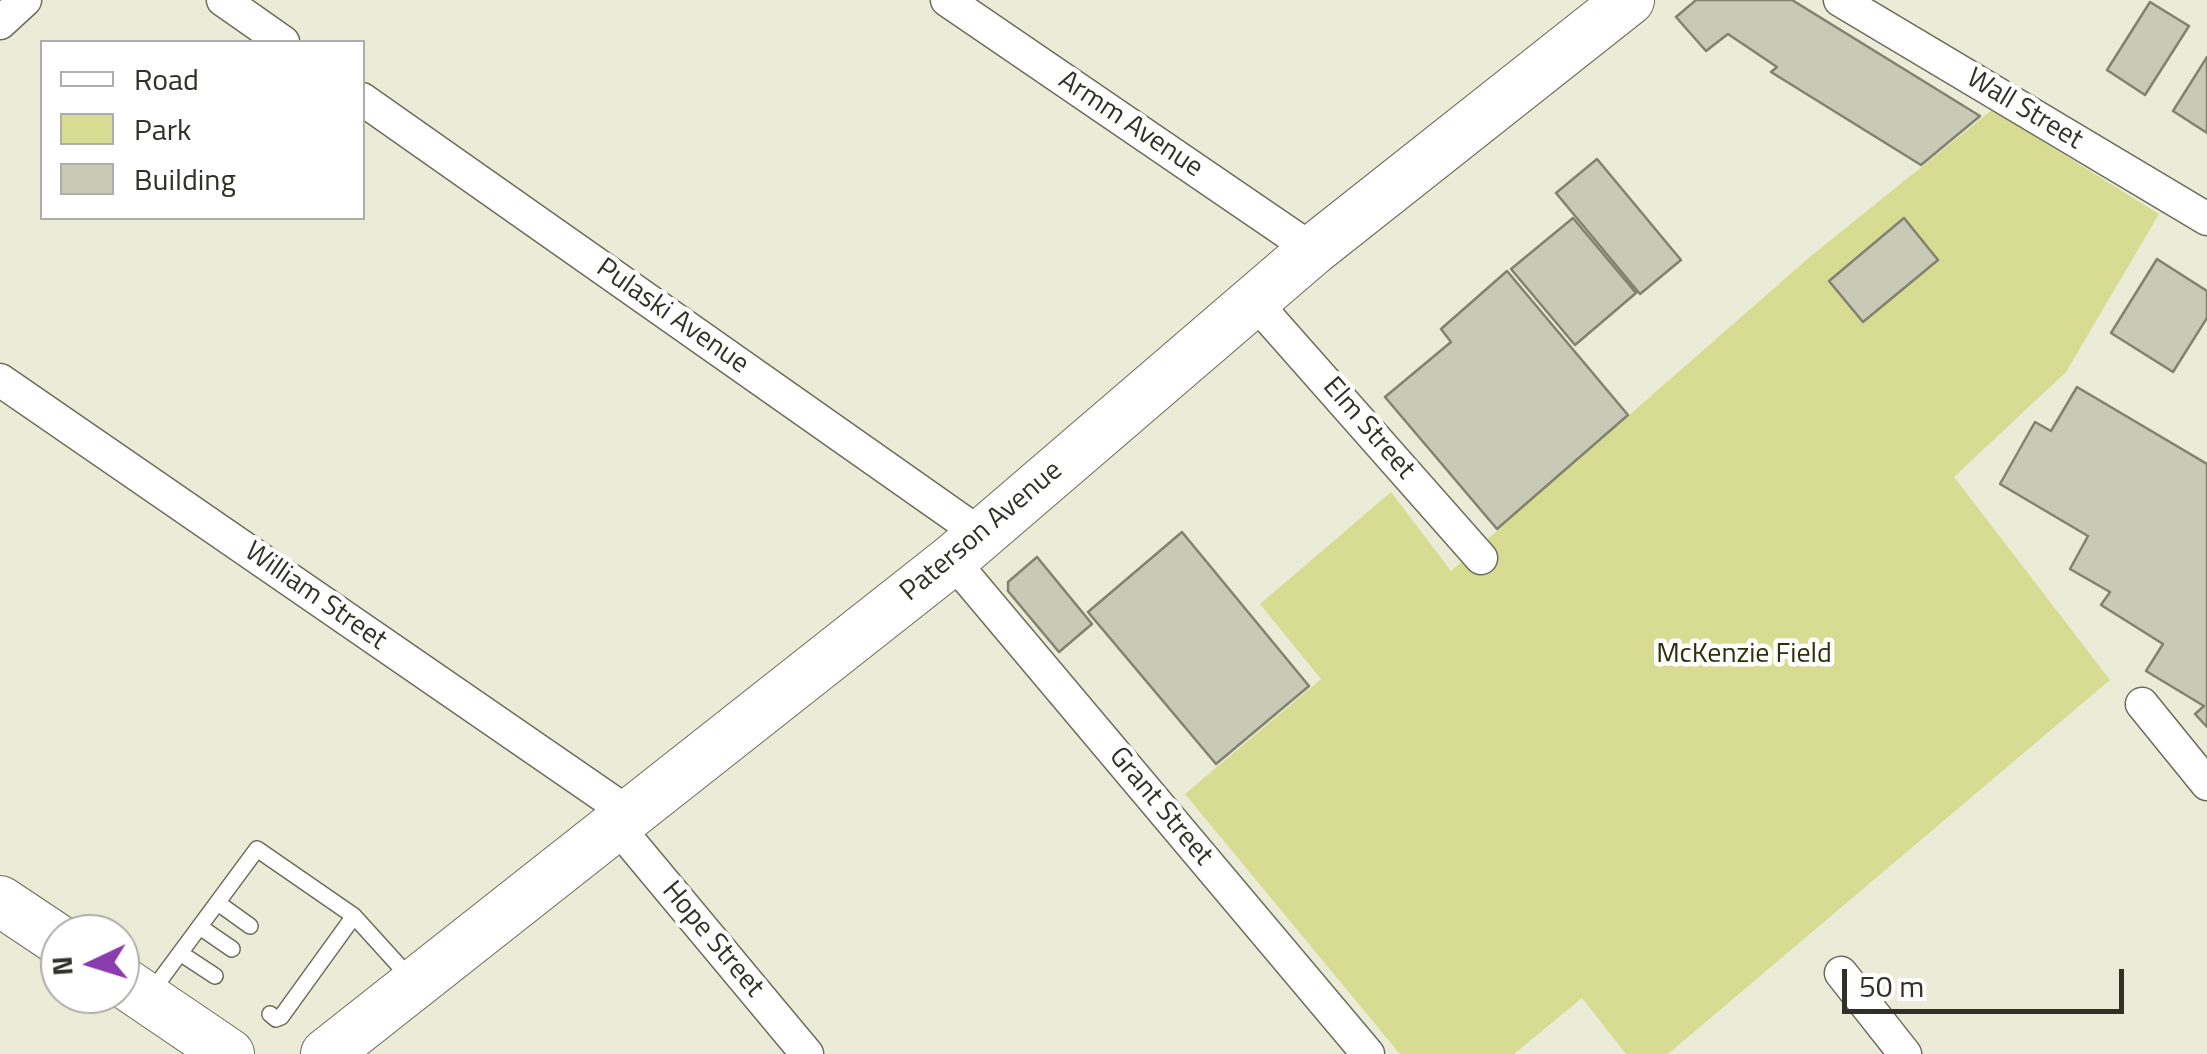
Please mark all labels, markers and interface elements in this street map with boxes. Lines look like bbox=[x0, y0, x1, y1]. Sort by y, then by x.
legend bbox=[40, 40, 365, 220]
text: Road bbox=[134, 56, 199, 102]
street label: Wall Street bbox=[1960, 62, 2088, 158]
street label: Armm Avenue bbox=[1051, 64, 1209, 186]
text: Park bbox=[134, 106, 191, 152]
text: Building bbox=[134, 156, 236, 202]
street label: Pulaski Avenue bbox=[589, 252, 755, 382]
street label: Elm Street bbox=[1315, 371, 1421, 487]
street label: Paterson Avenue bbox=[894, 455, 1070, 609]
street label: William Street bbox=[237, 536, 393, 658]
park label: McKenzie Field bbox=[1656, 638, 1832, 672]
street label: Grant Street bbox=[1101, 741, 1219, 873]
street label: Hope Street bbox=[654, 875, 770, 1005]
north arrow bbox=[40, 914, 140, 1014]
scale bar bbox=[1847, 949, 2130, 1011]
text: N bbox=[39, 955, 84, 977]
text: 50 m bbox=[1859, 963, 1924, 1009]

